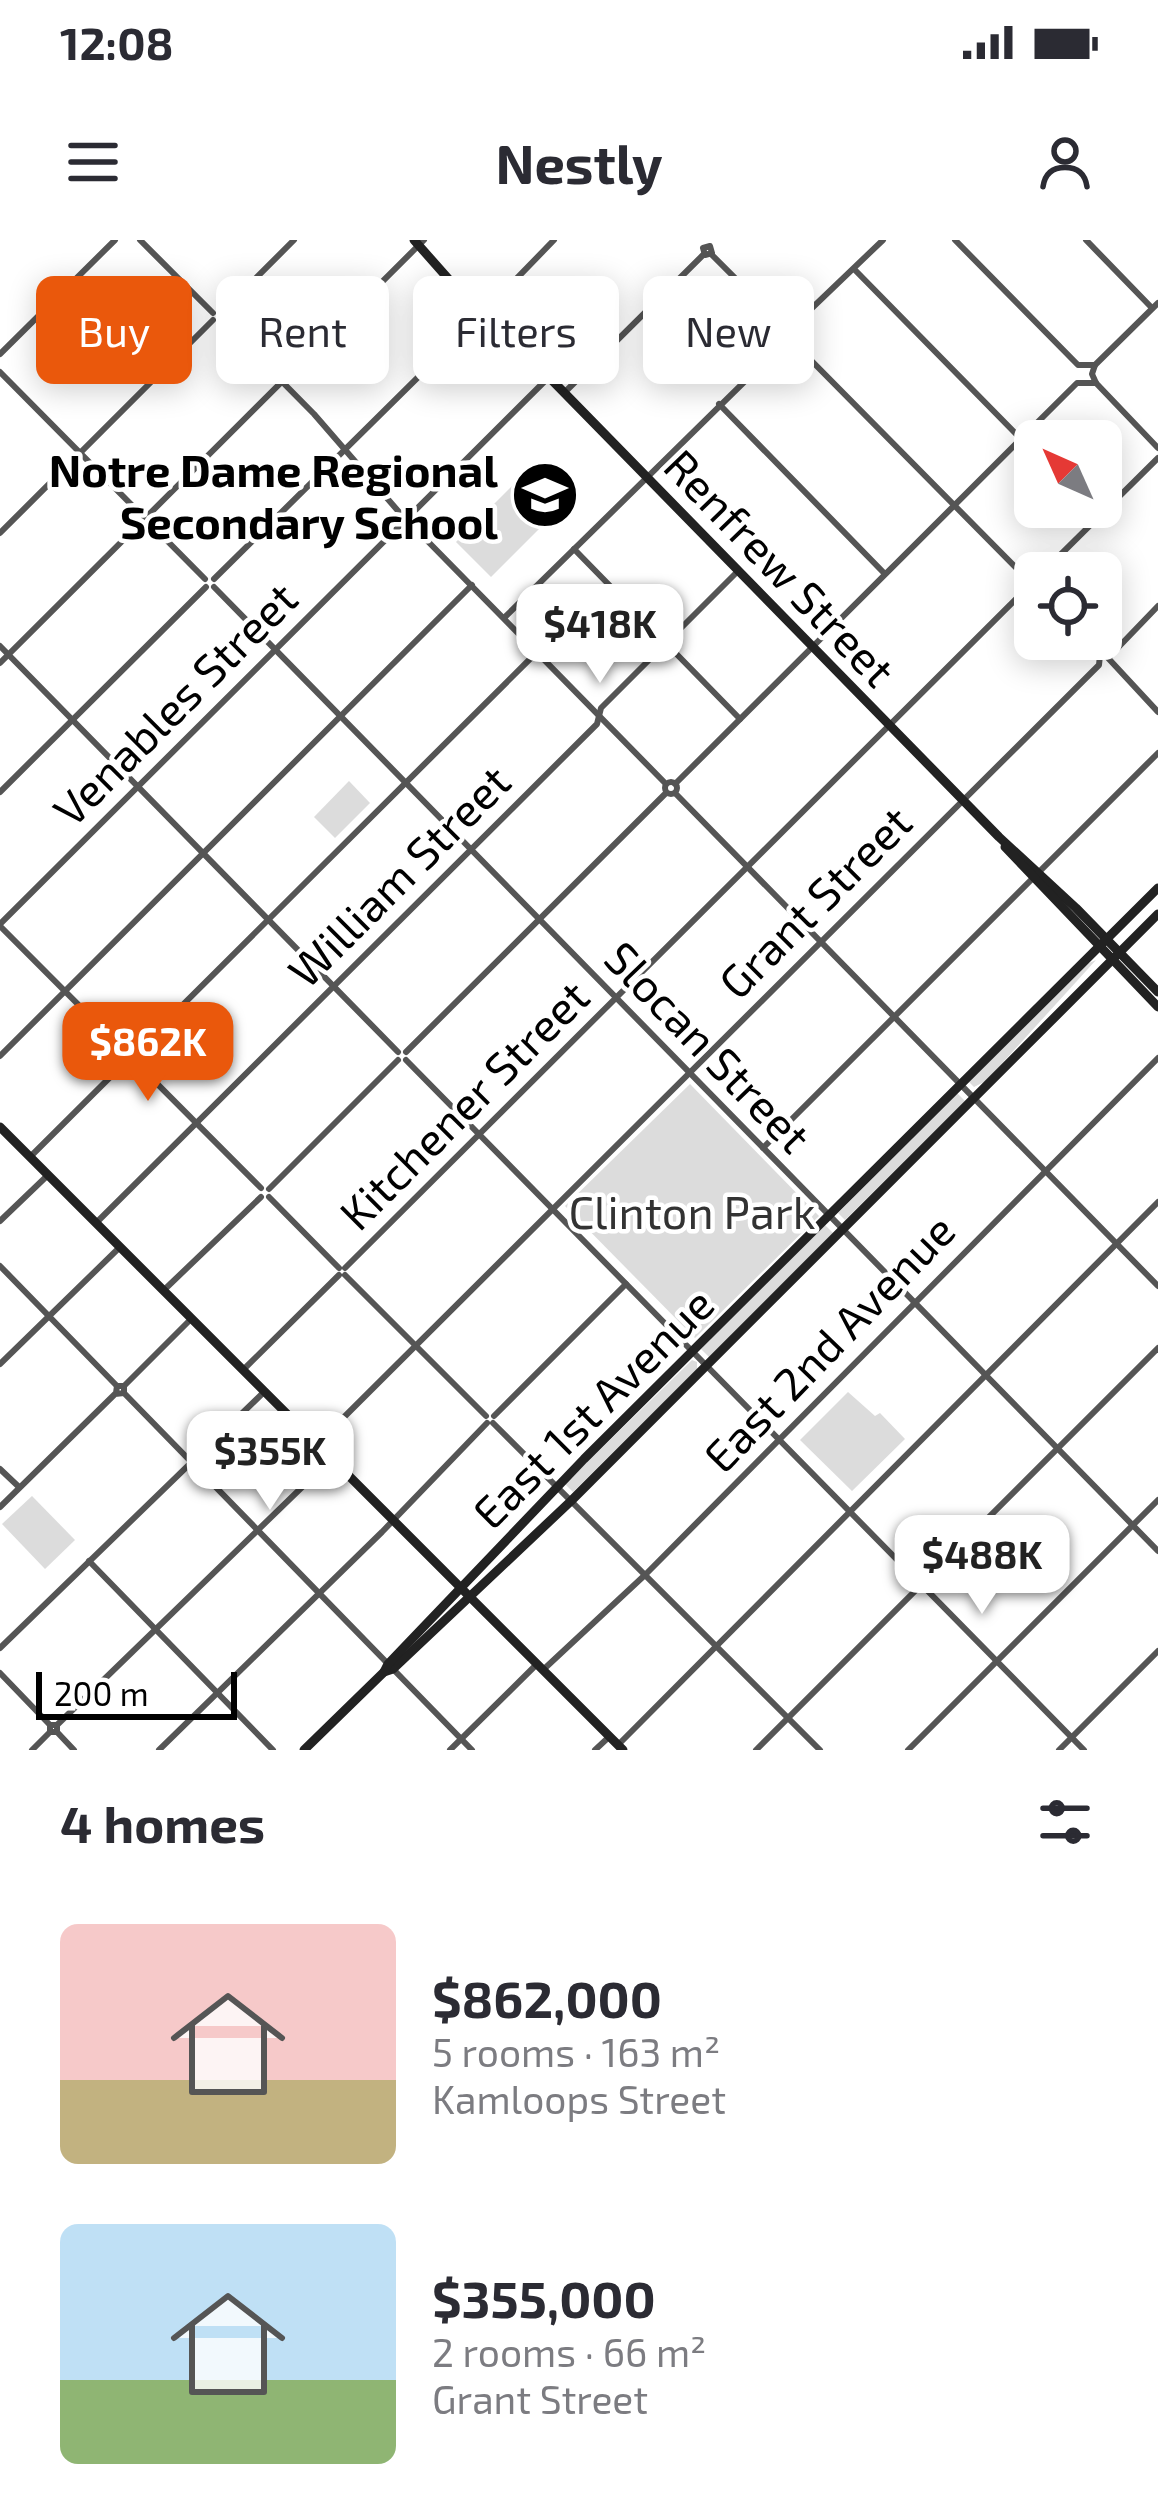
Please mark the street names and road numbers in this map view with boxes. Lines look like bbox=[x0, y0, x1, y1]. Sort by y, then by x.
street label: Renfrew Street bbox=[655, 438, 907, 696]
street label: Venables Street bbox=[41, 570, 307, 836]
street label: William Street bbox=[276, 753, 520, 997]
street label: Grant Street bbox=[707, 794, 921, 1008]
street label: Slocan Street bbox=[595, 929, 823, 1163]
street label: Kitchener Street bbox=[327, 968, 599, 1240]
street label: East 2nd Avenue bbox=[692, 1202, 964, 1482]
street label: East 1st Avenue bbox=[461, 1276, 723, 1538]

